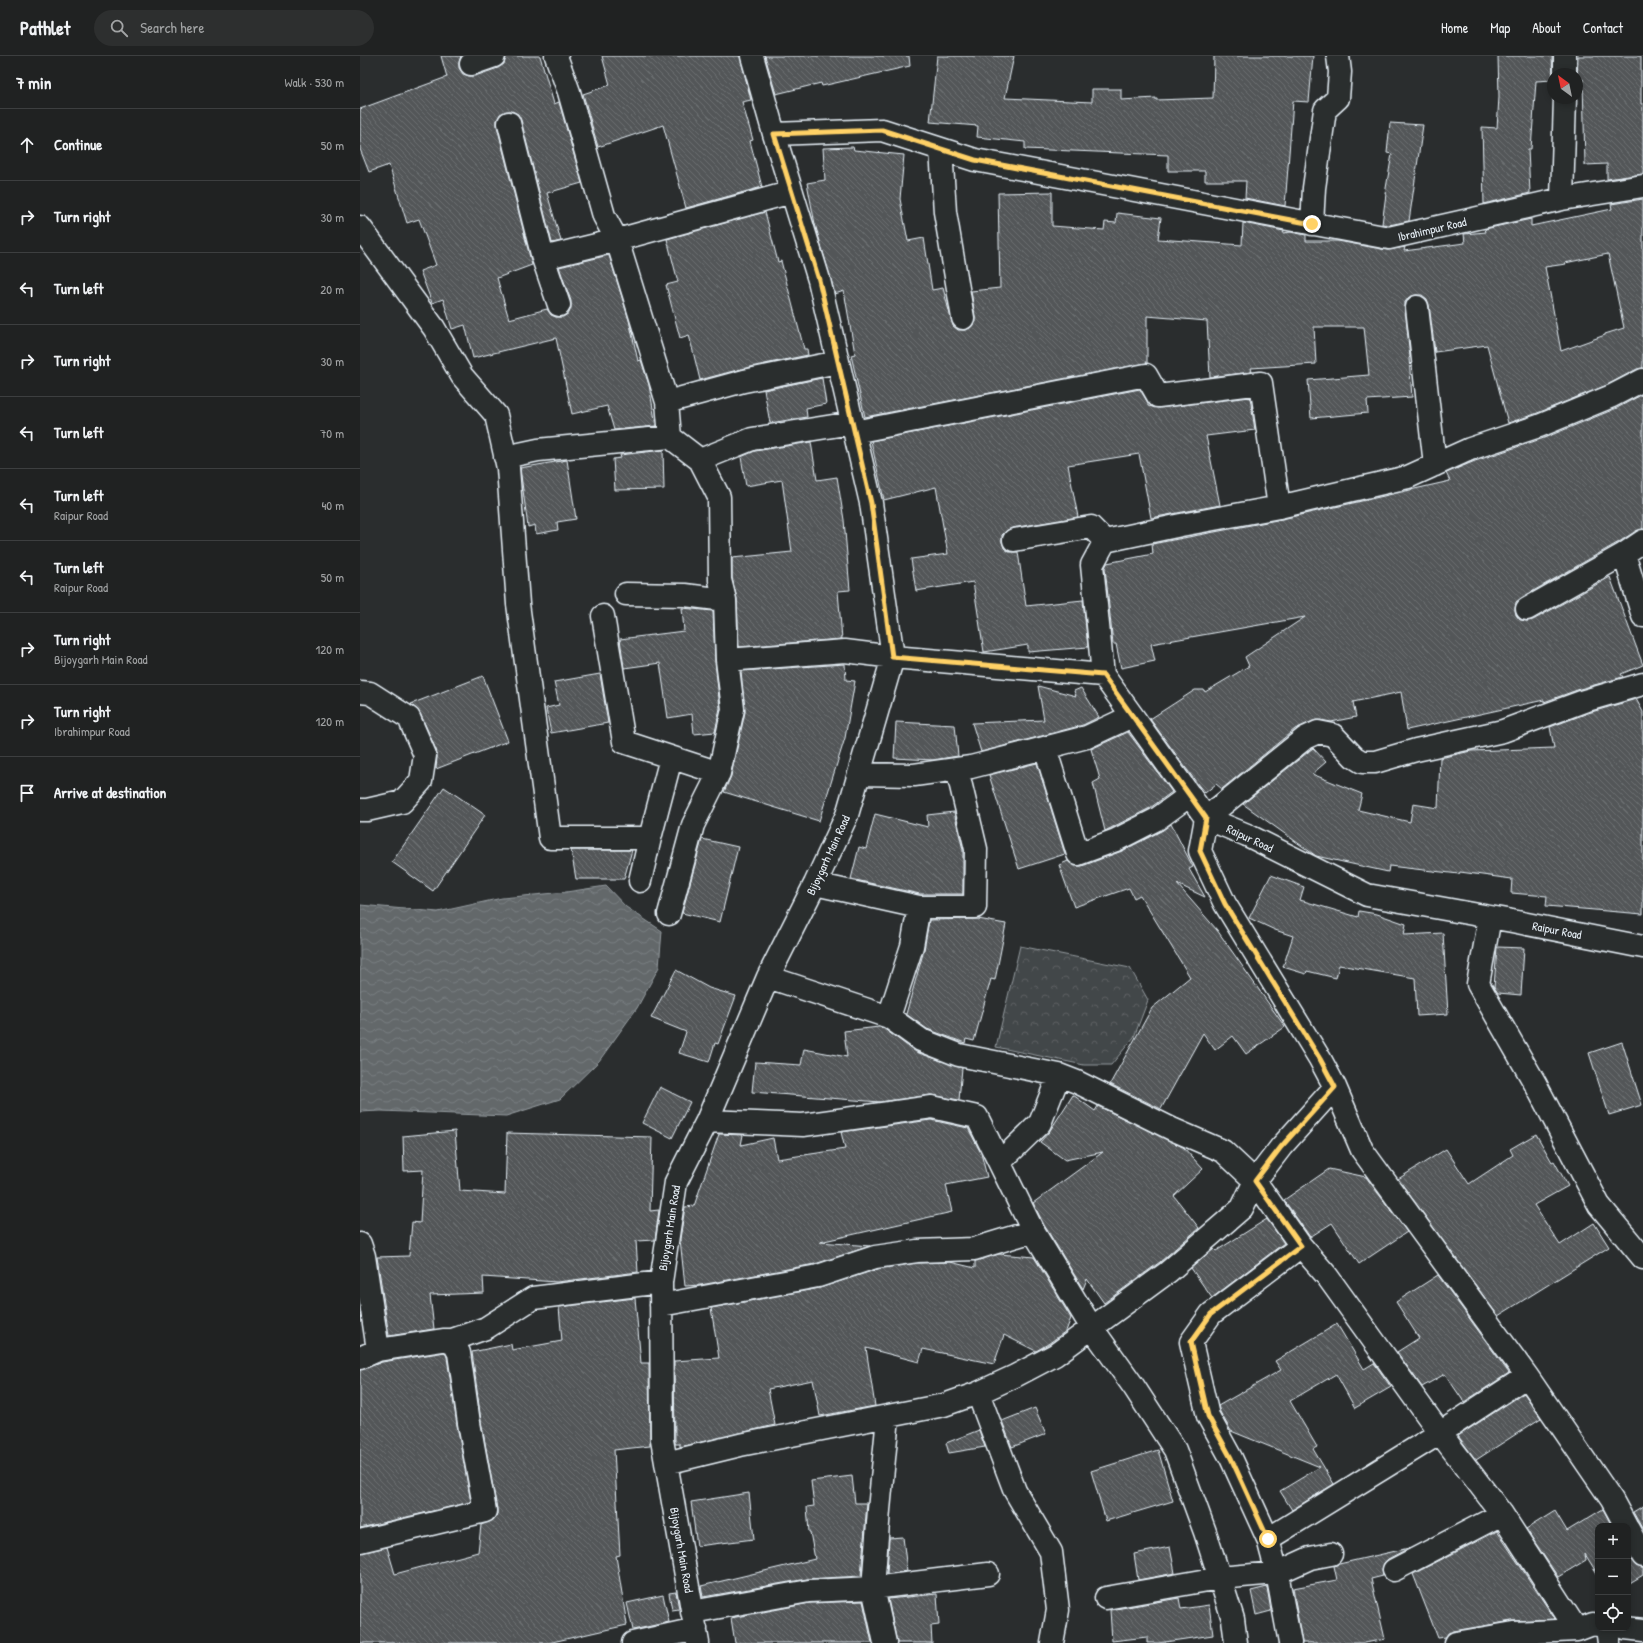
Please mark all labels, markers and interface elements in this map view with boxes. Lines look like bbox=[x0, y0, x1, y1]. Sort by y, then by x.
search box bbox=[94, 10, 374, 46]
text: Pathlet bbox=[20, 15, 70, 41]
icon: search bbox=[108, 17, 130, 39]
text: Search here bbox=[140, 17, 204, 38]
text: Home bbox=[1441, 18, 1468, 37]
text: Map bbox=[1490, 18, 1510, 37]
text: About bbox=[1532, 18, 1561, 37]
text: Contact bbox=[1583, 18, 1623, 37]
north arrow bbox=[1547, 68, 1583, 104]
text: 7 min bbox=[16, 71, 51, 94]
text: Walk · 530 m bbox=[284, 73, 344, 91]
icon: ahead bbox=[16, 134, 38, 156]
text: Continue bbox=[54, 134, 102, 155]
text: 50 m bbox=[321, 136, 344, 154]
icon: right bbox=[16, 206, 38, 228]
text: Turn right bbox=[54, 206, 110, 227]
text: 30 m bbox=[321, 208, 344, 226]
street label: Ibrahimpur Road bbox=[1396, 213, 1468, 245]
route end bbox=[1303, 215, 1321, 233]
icon: left bbox=[16, 278, 38, 300]
text: Turn left bbox=[54, 278, 104, 299]
text: 20 m bbox=[320, 280, 344, 298]
icon: right bbox=[16, 350, 38, 372]
text: Turn right bbox=[54, 350, 110, 371]
text: 30 m bbox=[321, 352, 344, 370]
icon: left bbox=[16, 422, 38, 444]
text: Turn left bbox=[54, 422, 104, 443]
text: 70 m bbox=[320, 424, 344, 442]
text: Turn left bbox=[54, 485, 104, 506]
icon: left bbox=[16, 494, 38, 516]
text: 40 m bbox=[321, 496, 344, 514]
text: Raipur Road bbox=[54, 506, 108, 524]
text: Turn left bbox=[54, 557, 104, 578]
icon: left bbox=[16, 566, 38, 588]
text: 50 m bbox=[321, 568, 344, 586]
text: Raipur Road bbox=[54, 578, 108, 596]
text: Turn right bbox=[54, 629, 110, 650]
icon: right bbox=[16, 638, 38, 660]
text: 120 m bbox=[316, 640, 344, 658]
text: Bijoygarh Main Road bbox=[54, 650, 148, 668]
text: Turn right bbox=[54, 701, 110, 722]
icon: right bbox=[16, 710, 38, 732]
text: 120 m bbox=[316, 712, 344, 730]
text: Ibrahimpur Road bbox=[54, 722, 130, 740]
icon: arrive bbox=[16, 782, 38, 804]
text: Arrive at destination bbox=[54, 782, 166, 803]
street label: Bijoygarh Main Road bbox=[802, 812, 854, 898]
street label: Raipur Road bbox=[1224, 820, 1276, 856]
street label: Raipur Road bbox=[1531, 917, 1583, 943]
street label: Bijoygarh Main Road bbox=[654, 1184, 684, 1272]
street label: Bijoygarh Main Road bbox=[666, 1506, 698, 1594]
map controls bbox=[1595, 1523, 1631, 1631]
button: + bbox=[1595, 1523, 1631, 1559]
route start bbox=[1259, 1530, 1277, 1548]
button: − bbox=[1595, 1559, 1631, 1595]
button: locate bbox=[1595, 1595, 1631, 1631]

